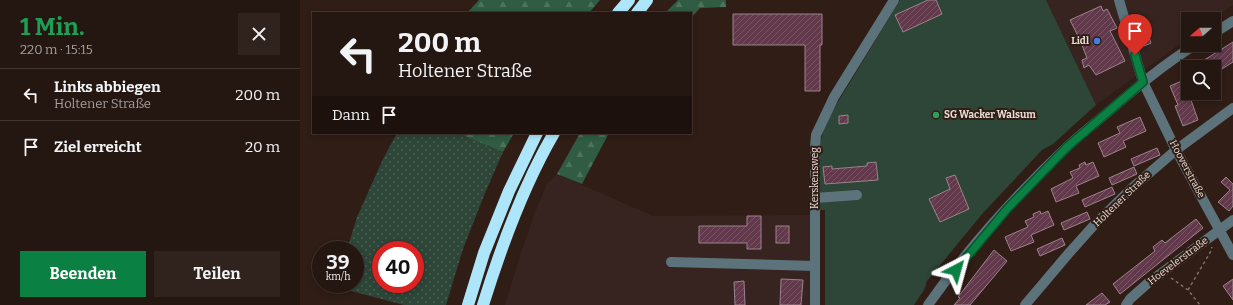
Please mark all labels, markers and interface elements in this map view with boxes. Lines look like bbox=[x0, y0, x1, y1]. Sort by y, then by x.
north arrow bbox=[1181, 12, 1221, 52]
map controls bbox=[1181, 12, 1221, 100]
text: 1 Min. bbox=[20, 13, 85, 41]
button: close bbox=[238, 13, 280, 55]
pin bbox=[1118, 14, 1152, 55]
icon: arrive bbox=[1124, 20, 1146, 42]
text: 200 m bbox=[398, 26, 481, 59]
icon: left bbox=[332, 28, 384, 80]
place label: Lidl bbox=[1071, 35, 1089, 47]
marker: Lidl bbox=[1092, 36, 1102, 46]
text: 220 m · 15:15 bbox=[20, 42, 93, 57]
text: Holtener Straße bbox=[398, 60, 532, 82]
button: search bbox=[1181, 60, 1221, 100]
text: Links abbiegen bbox=[54, 78, 161, 96]
icon: left bbox=[20, 84, 42, 106]
text: 200 m bbox=[235, 86, 280, 104]
text: Holtener Straße bbox=[54, 96, 151, 111]
icon: arrive bbox=[378, 104, 400, 126]
text: Dann bbox=[332, 106, 370, 124]
place label: SG Wacker Walsum bbox=[944, 109, 1036, 121]
marker: SG Wacker Walsum bbox=[931, 110, 941, 120]
icon: arrive bbox=[20, 136, 42, 158]
text: Ziel erreicht bbox=[54, 138, 142, 156]
text: 20 m bbox=[245, 138, 280, 156]
street label: Hooverstraße bbox=[1167, 138, 1207, 200]
street label: Kerskensweg bbox=[809, 147, 821, 209]
street label: Holtener Straße bbox=[1091, 169, 1153, 229]
street label: Hoevelerstraße bbox=[1146, 235, 1210, 287]
speed limit sign: 40 bbox=[372, 241, 424, 293]
position arrow bbox=[935, 249, 977, 291]
text: 39 bbox=[326, 250, 350, 274]
button: Beenden bbox=[20, 251, 146, 297]
button: Teilen bbox=[154, 251, 280, 297]
text: km/h bbox=[326, 271, 350, 283]

